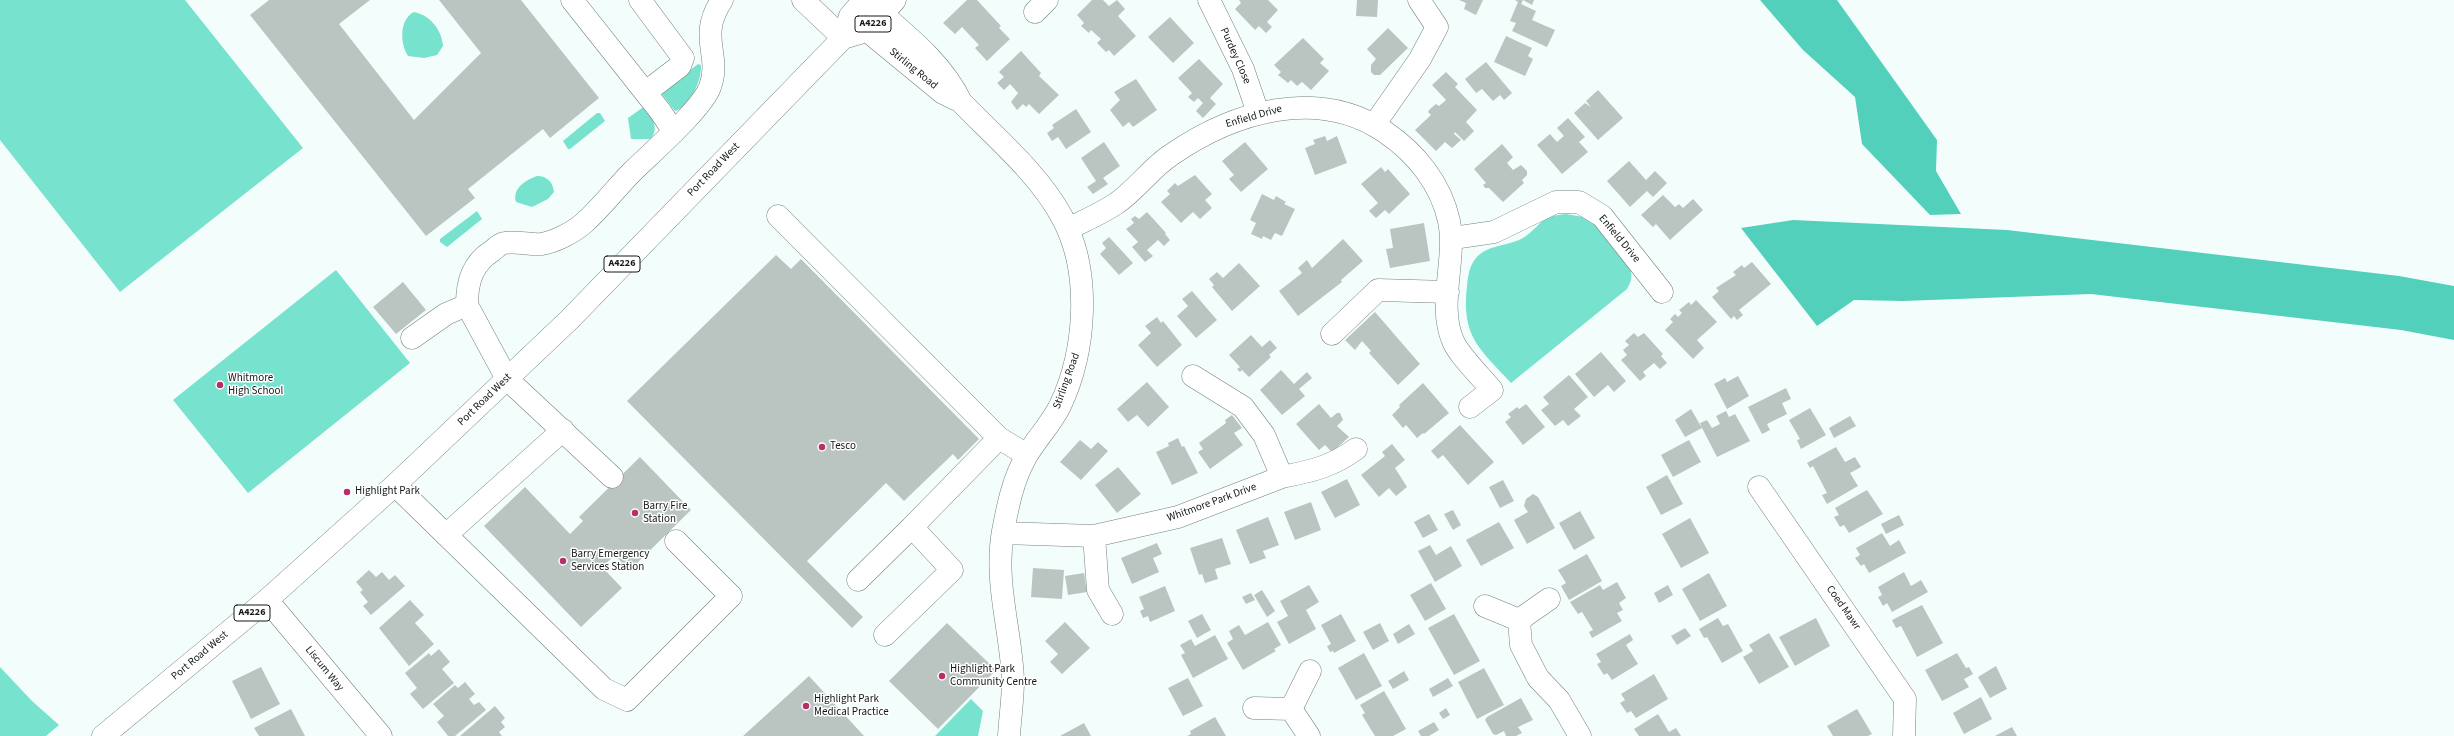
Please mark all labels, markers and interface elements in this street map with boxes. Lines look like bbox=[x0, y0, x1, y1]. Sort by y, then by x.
road number: A4226 bbox=[855, 16, 891, 32]
street label: Purdey Close bbox=[1217, 26, 1253, 86]
street label: Stirling Road bbox=[886, 45, 940, 93]
street label: Enfield Drive bbox=[1224, 103, 1284, 131]
street label: Port Road West bbox=[685, 140, 743, 200]
street label: Enfield Drive bbox=[1595, 212, 1643, 266]
road number: A4226 bbox=[604, 256, 640, 272]
street label: Stirling Road bbox=[1051, 351, 1083, 411]
street label: Port Road West bbox=[455, 371, 515, 429]
place label: Whitmore High School bbox=[228, 372, 283, 398]
marker: Whitmore High School bbox=[215, 380, 225, 390]
place label: Tesco bbox=[830, 440, 856, 454]
marker: Tesco bbox=[817, 442, 827, 452]
street label: Whitmore Park Drive bbox=[1166, 481, 1258, 525]
place label: Highlight Park bbox=[355, 485, 420, 499]
marker: Highlight Park bbox=[342, 487, 352, 497]
place label: Barry Fire Station bbox=[643, 500, 688, 526]
marker: Barry Fire Station bbox=[630, 508, 640, 518]
place label: Barry Emergency Services Station bbox=[571, 548, 649, 574]
marker: Barry Emergency Services Station bbox=[558, 556, 568, 566]
street label: Coed Mawr bbox=[1823, 583, 1863, 633]
road number: A4226 bbox=[234, 605, 270, 621]
street label: Port Road West bbox=[169, 629, 231, 683]
street label: Liscum Way bbox=[302, 644, 346, 694]
place label: Highlight Park Community Centre bbox=[950, 663, 1037, 689]
marker: Highlight Park Community Centre bbox=[937, 671, 947, 681]
place label: Highlight Park Medical Practice bbox=[814, 693, 889, 719]
marker: Highlight Park Medical Practice bbox=[801, 701, 811, 711]

